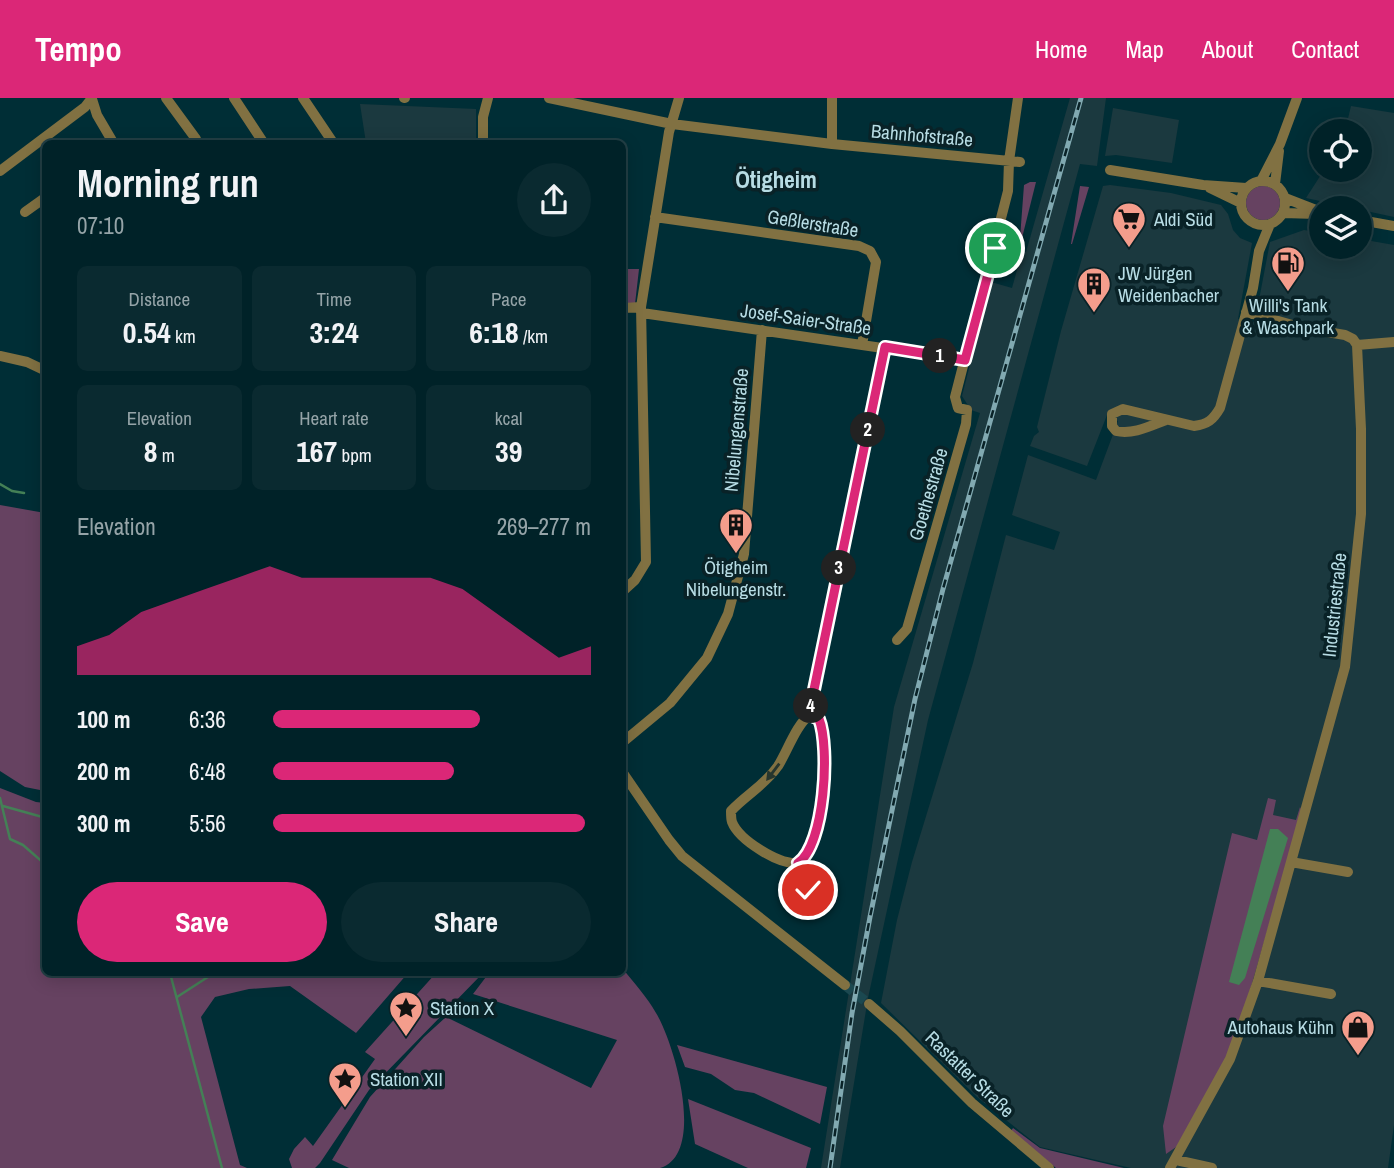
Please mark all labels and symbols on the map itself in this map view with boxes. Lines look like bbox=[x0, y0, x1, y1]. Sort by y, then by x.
street label: Bahnhofstraße bbox=[870, 118, 974, 152]
district label: Ötigheim bbox=[735, 164, 817, 195]
supermarket icon: Aldi Süd bbox=[1110, 200, 1148, 249]
street label: Geßlerstraße bbox=[766, 203, 860, 243]
place label: Aldi Süd bbox=[1153, 206, 1213, 232]
pin bbox=[965, 218, 1025, 278]
fuel station icon: Willi's Tank & Waschpark bbox=[1269, 244, 1307, 293]
place label: JW Jürgen Weidenbacher bbox=[1118, 260, 1220, 308]
building icon: JW Jürgen Weidenbacher bbox=[1075, 265, 1113, 314]
place label: Willi's Tank & Waschpark bbox=[1242, 292, 1334, 340]
street label: Josef-Saier-Straße bbox=[739, 297, 873, 341]
pin: 1 bbox=[922, 338, 958, 374]
street label: Nibelungenstraße bbox=[718, 367, 754, 493]
pin: 2 bbox=[850, 412, 886, 448]
street label: Goethestraße bbox=[902, 445, 954, 543]
building icon: Ötigheim Nibelungenstr. bbox=[717, 506, 755, 555]
pin: 3 bbox=[822, 550, 856, 586]
street label: Industriestraße bbox=[1316, 552, 1352, 658]
place label: Ötigheim Nibelungenstr. bbox=[686, 554, 786, 602]
pin: 4 bbox=[794, 688, 828, 724]
one-way arrow bbox=[766, 762, 781, 780]
pin bbox=[778, 860, 838, 920]
place icon: Station X bbox=[387, 989, 425, 1038]
place label: Station X bbox=[430, 995, 495, 1021]
shop icon: Autohaus Kühn bbox=[1339, 1008, 1377, 1057]
place label: Autohaus Kühn bbox=[1226, 1014, 1334, 1040]
street label: Rastatter Straße bbox=[920, 1025, 1020, 1123]
place icon: Station XII bbox=[326, 1060, 364, 1109]
place label: Station XII bbox=[370, 1066, 443, 1092]

